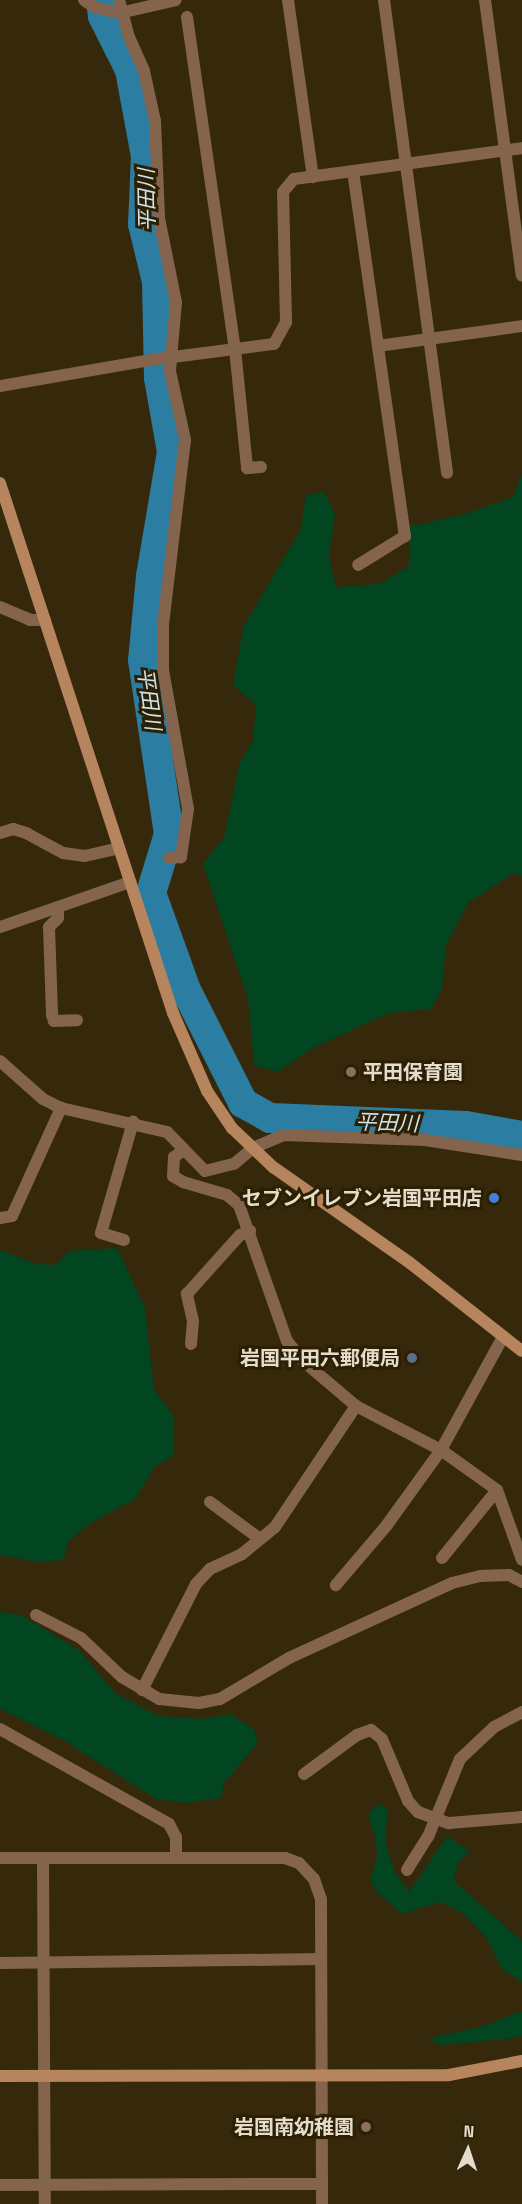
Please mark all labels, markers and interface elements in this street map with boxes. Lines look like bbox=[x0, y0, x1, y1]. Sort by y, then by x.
water label: 平田川 bbox=[134, 168, 160, 232]
water label: 平田川 bbox=[132, 666, 166, 732]
place label: 平田保育園 bbox=[363, 1060, 463, 1084]
marker: 平田保育園 bbox=[344, 1065, 358, 1079]
water label: 平田川 bbox=[355, 1109, 419, 1137]
place label: セブンイレブン岩国平田店 bbox=[242, 1186, 482, 1210]
marker: セブンイレブン岩国平田店 bbox=[487, 1191, 501, 1205]
place label: 岩国平田六郵便局 bbox=[240, 1346, 400, 1370]
marker: 岩国平田六郵便局 bbox=[405, 1351, 419, 1365]
place label: 岩国南幼稚園 bbox=[234, 2115, 354, 2139]
marker: 岩国南幼稚園 bbox=[359, 2120, 373, 2134]
north arrow bbox=[438, 2120, 498, 2180]
text: N bbox=[463, 2121, 475, 2142]

